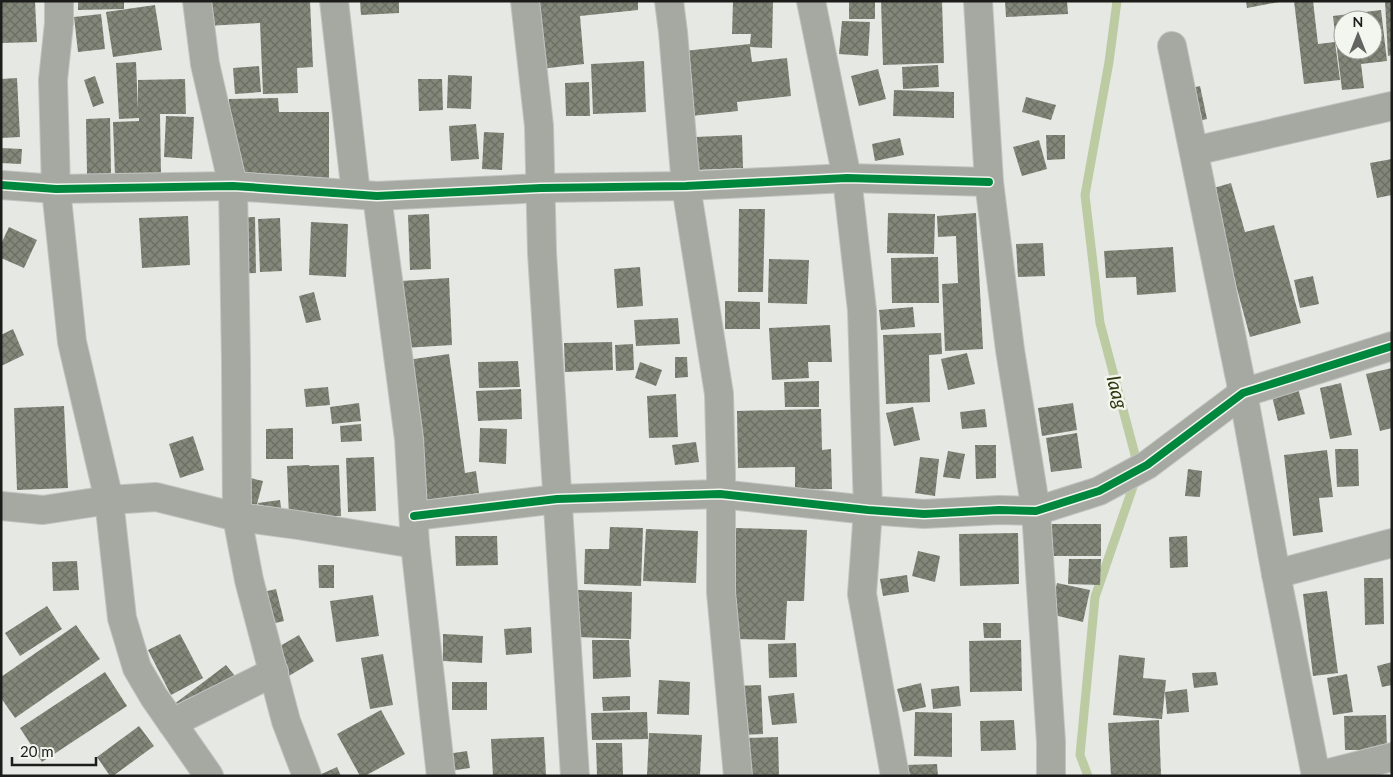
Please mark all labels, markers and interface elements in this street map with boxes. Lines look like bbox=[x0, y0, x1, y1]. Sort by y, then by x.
north arrow bbox=[1333, 10, 1383, 60]
text: N bbox=[1353, 13, 1363, 30]
water label: laag bbox=[1103, 373, 1134, 412]
scale bar bbox=[12, 734, 96, 766]
text: 20 m bbox=[20, 742, 54, 760]

